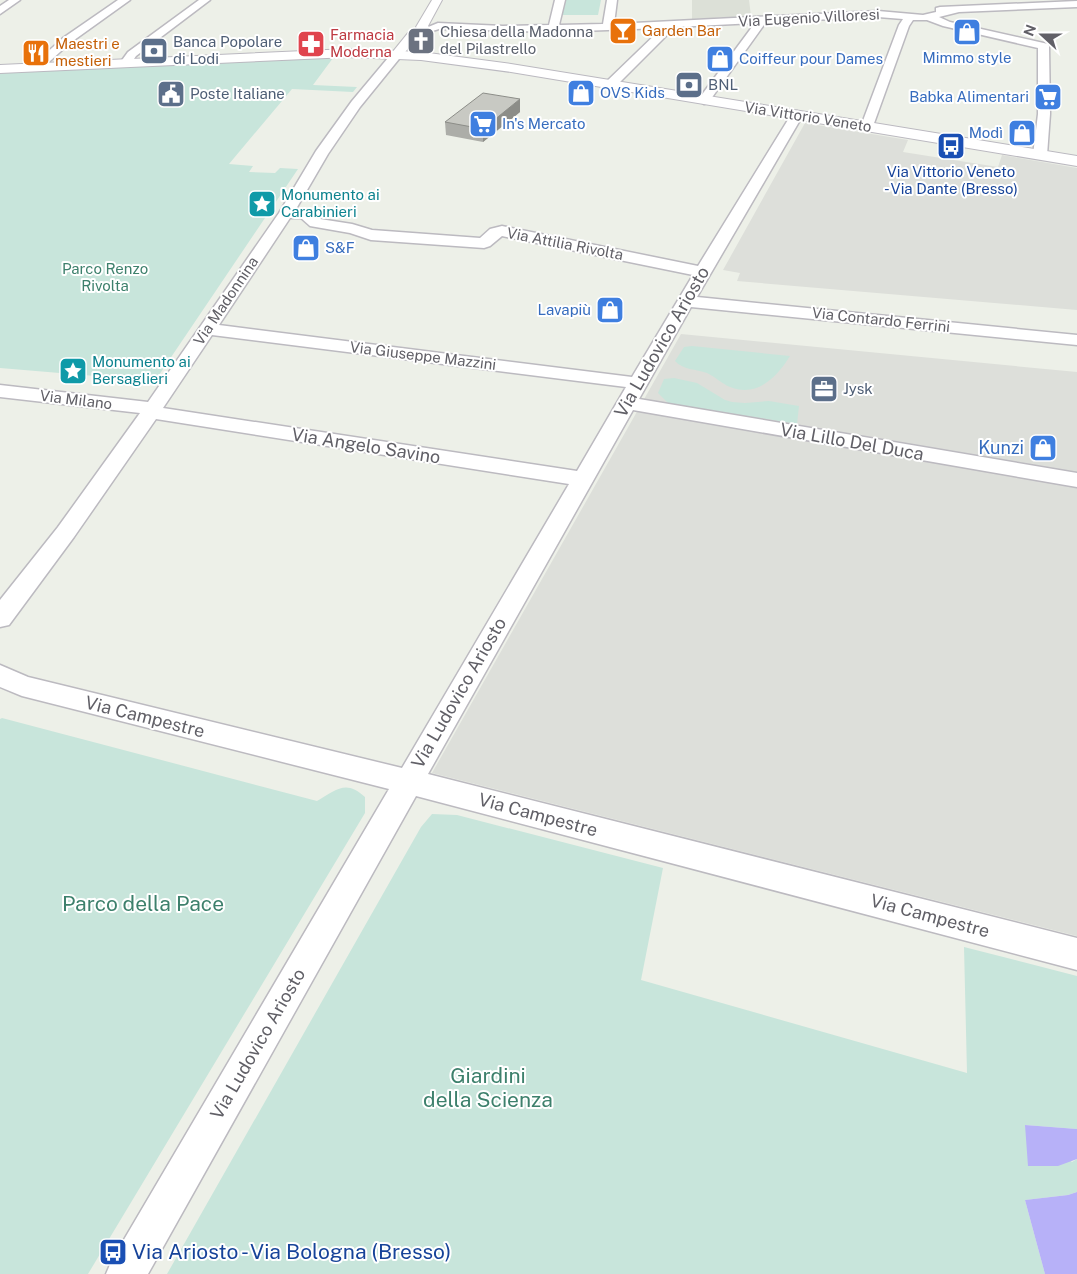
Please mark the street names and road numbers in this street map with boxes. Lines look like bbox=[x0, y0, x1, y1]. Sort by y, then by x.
street label: Via Eugenio Villoresi bbox=[738, 5, 880, 30]
street label: Via Vittorio Veneto bbox=[743, 98, 873, 135]
street label: Via Attilia Rivolta bbox=[505, 224, 625, 263]
street label: Via Madonnina bbox=[190, 253, 261, 348]
street label: Via Ludovico Ariosto bbox=[610, 263, 713, 421]
street label: Via Contardo Ferrini bbox=[811, 304, 951, 335]
street label: Via Giuseppe Mazzini bbox=[349, 338, 497, 373]
street label: Via Milano bbox=[39, 387, 113, 412]
street label: Via Lillo Del Duca bbox=[779, 419, 926, 464]
street label: Via Angelo Savino bbox=[290, 423, 442, 468]
street label: Via Ludovico Ariosto bbox=[407, 614, 510, 772]
street label: Via Campestre bbox=[83, 692, 207, 742]
street label: Via Campestre bbox=[476, 789, 600, 841]
street label: Via Campestre bbox=[868, 890, 992, 942]
street label: Via Ludovico Ariosto bbox=[206, 965, 309, 1123]

